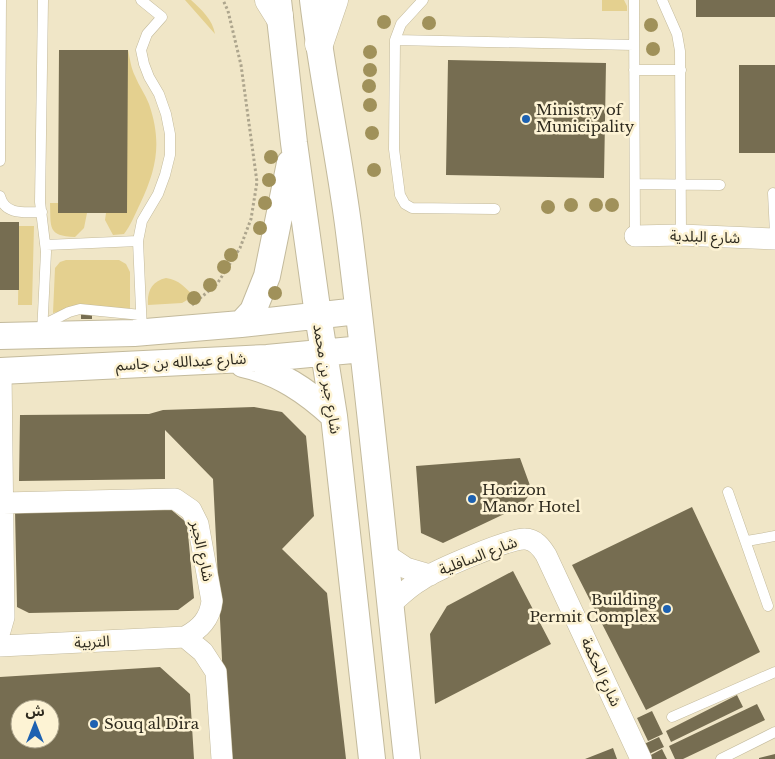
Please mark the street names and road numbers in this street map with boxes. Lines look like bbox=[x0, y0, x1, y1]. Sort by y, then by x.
street label: شارع البلدية bbox=[669, 226, 741, 250]
street label: شارع جبر بن محمد bbox=[306, 323, 346, 436]
street label: شارع عبدالله بن جاسم bbox=[115, 349, 247, 377]
street label: شارع الجبر bbox=[184, 518, 218, 584]
street label: شارع السافلية bbox=[436, 532, 521, 582]
street label: التربية bbox=[74, 631, 110, 652]
street label: شارع الحكمة bbox=[574, 634, 626, 711]

